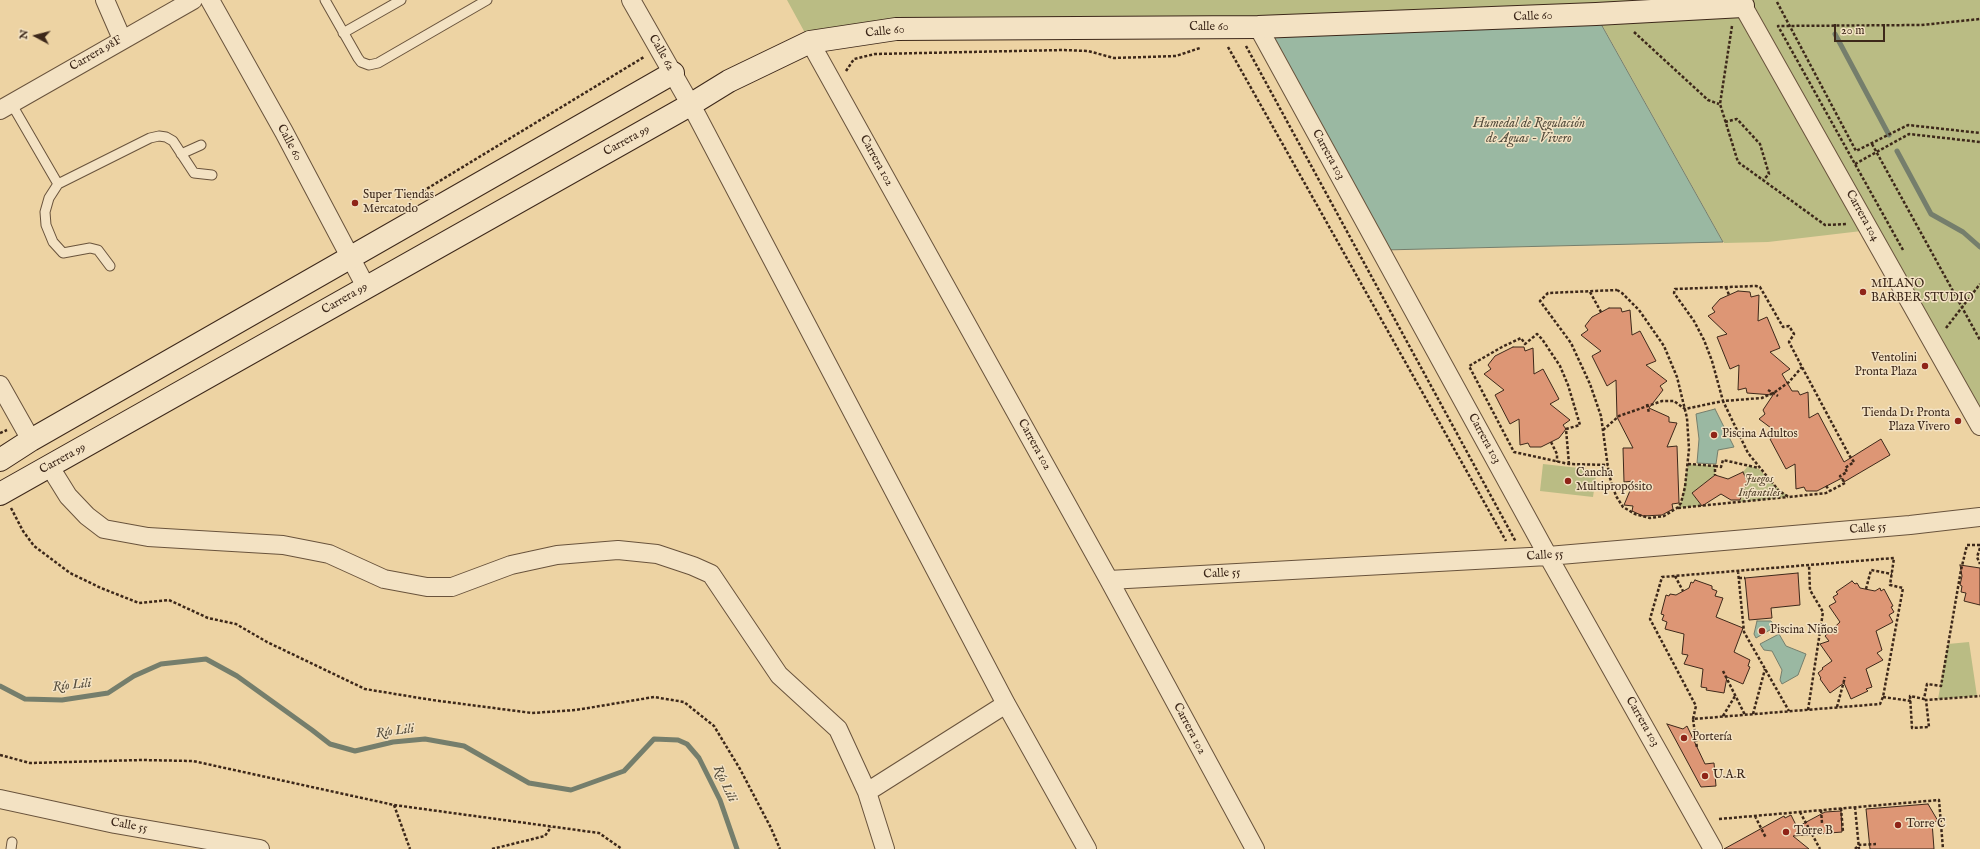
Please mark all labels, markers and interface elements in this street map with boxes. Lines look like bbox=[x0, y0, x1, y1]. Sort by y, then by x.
street label: Calle 60 bbox=[1513, 9, 1553, 25]
north arrow bbox=[16, 16, 56, 56]
scale bar bbox=[1836, 16, 1887, 42]
street label: Calle 60 bbox=[1189, 21, 1229, 35]
street label: Calle 60 bbox=[865, 23, 905, 41]
text: 20 m bbox=[1841, 23, 1864, 38]
text: N bbox=[17, 29, 32, 40]
street label: Calle 62 bbox=[645, 32, 677, 74]
street label: Carrera 98F bbox=[67, 33, 125, 75]
water label: Humedal de Regulación de Aguas - Vivero bbox=[1473, 116, 1585, 147]
street label: Calle 60 bbox=[273, 122, 305, 164]
street label: Carrera 99 bbox=[601, 122, 653, 160]
street label: Carrera 103 bbox=[1308, 127, 1348, 183]
street label: Carrera 102 bbox=[856, 133, 896, 189]
street label: Carrera 104 bbox=[1842, 188, 1882, 244]
place label: Super Tiendas Mercatodo bbox=[363, 189, 434, 217]
marker: Super Tiendas Mercatodo bbox=[350, 198, 360, 208]
place label: MILANO BARBER STUDIO bbox=[1871, 278, 1974, 306]
street label: Carrera 99 bbox=[319, 280, 371, 318]
marker: MILANO BARBER STUDIO bbox=[1858, 287, 1868, 297]
place label: Ventolini Pronta Plaza bbox=[1855, 352, 1917, 380]
marker: Ventolini Pronta Plaza bbox=[1920, 361, 1930, 371]
place label: Tienda D1 Pronta Plaza Vivero bbox=[1862, 407, 1950, 435]
street label: Carrera 103 bbox=[1464, 411, 1504, 467]
marker: Tienda D1 Pronta Plaza Vivero bbox=[1953, 416, 1963, 426]
street label: Carrera 102 bbox=[1014, 417, 1054, 473]
place label: Piscina Adultos bbox=[1722, 428, 1798, 442]
marker: Piscina Adultos bbox=[1709, 430, 1719, 440]
street label: Carrera 99 bbox=[37, 440, 89, 478]
place label: Cancha Multipropósito bbox=[1576, 467, 1652, 495]
park label: Juegos Infantiles bbox=[1738, 473, 1780, 501]
marker: Cancha Multipropósito bbox=[1563, 476, 1573, 486]
street label: Calle 55 bbox=[1849, 520, 1887, 538]
street label: Calle 55 bbox=[1526, 548, 1564, 564]
street label: Calle 55 bbox=[1203, 566, 1241, 582]
place label: Piscina Niños bbox=[1770, 624, 1837, 638]
marker: Piscina Niños bbox=[1757, 626, 1767, 636]
water label: Río Lili bbox=[52, 676, 92, 696]
street label: Carrera 103 bbox=[1622, 695, 1662, 749]
street label: Carrera 102 bbox=[1169, 701, 1209, 757]
water label: Río Lili bbox=[375, 722, 415, 742]
place label: Portería bbox=[1692, 731, 1732, 745]
marker: Portería bbox=[1679, 733, 1689, 743]
water label: Río Lili bbox=[709, 763, 739, 805]
place label: U.A.R bbox=[1713, 769, 1745, 783]
marker: U.A.R bbox=[1700, 771, 1710, 781]
street label: Calle 55 bbox=[109, 816, 149, 836]
place label: Torre C bbox=[1906, 818, 1946, 832]
marker: Torre C bbox=[1893, 820, 1903, 830]
place label: Torre B bbox=[1794, 825, 1833, 839]
marker: Torre B bbox=[1781, 827, 1791, 837]

